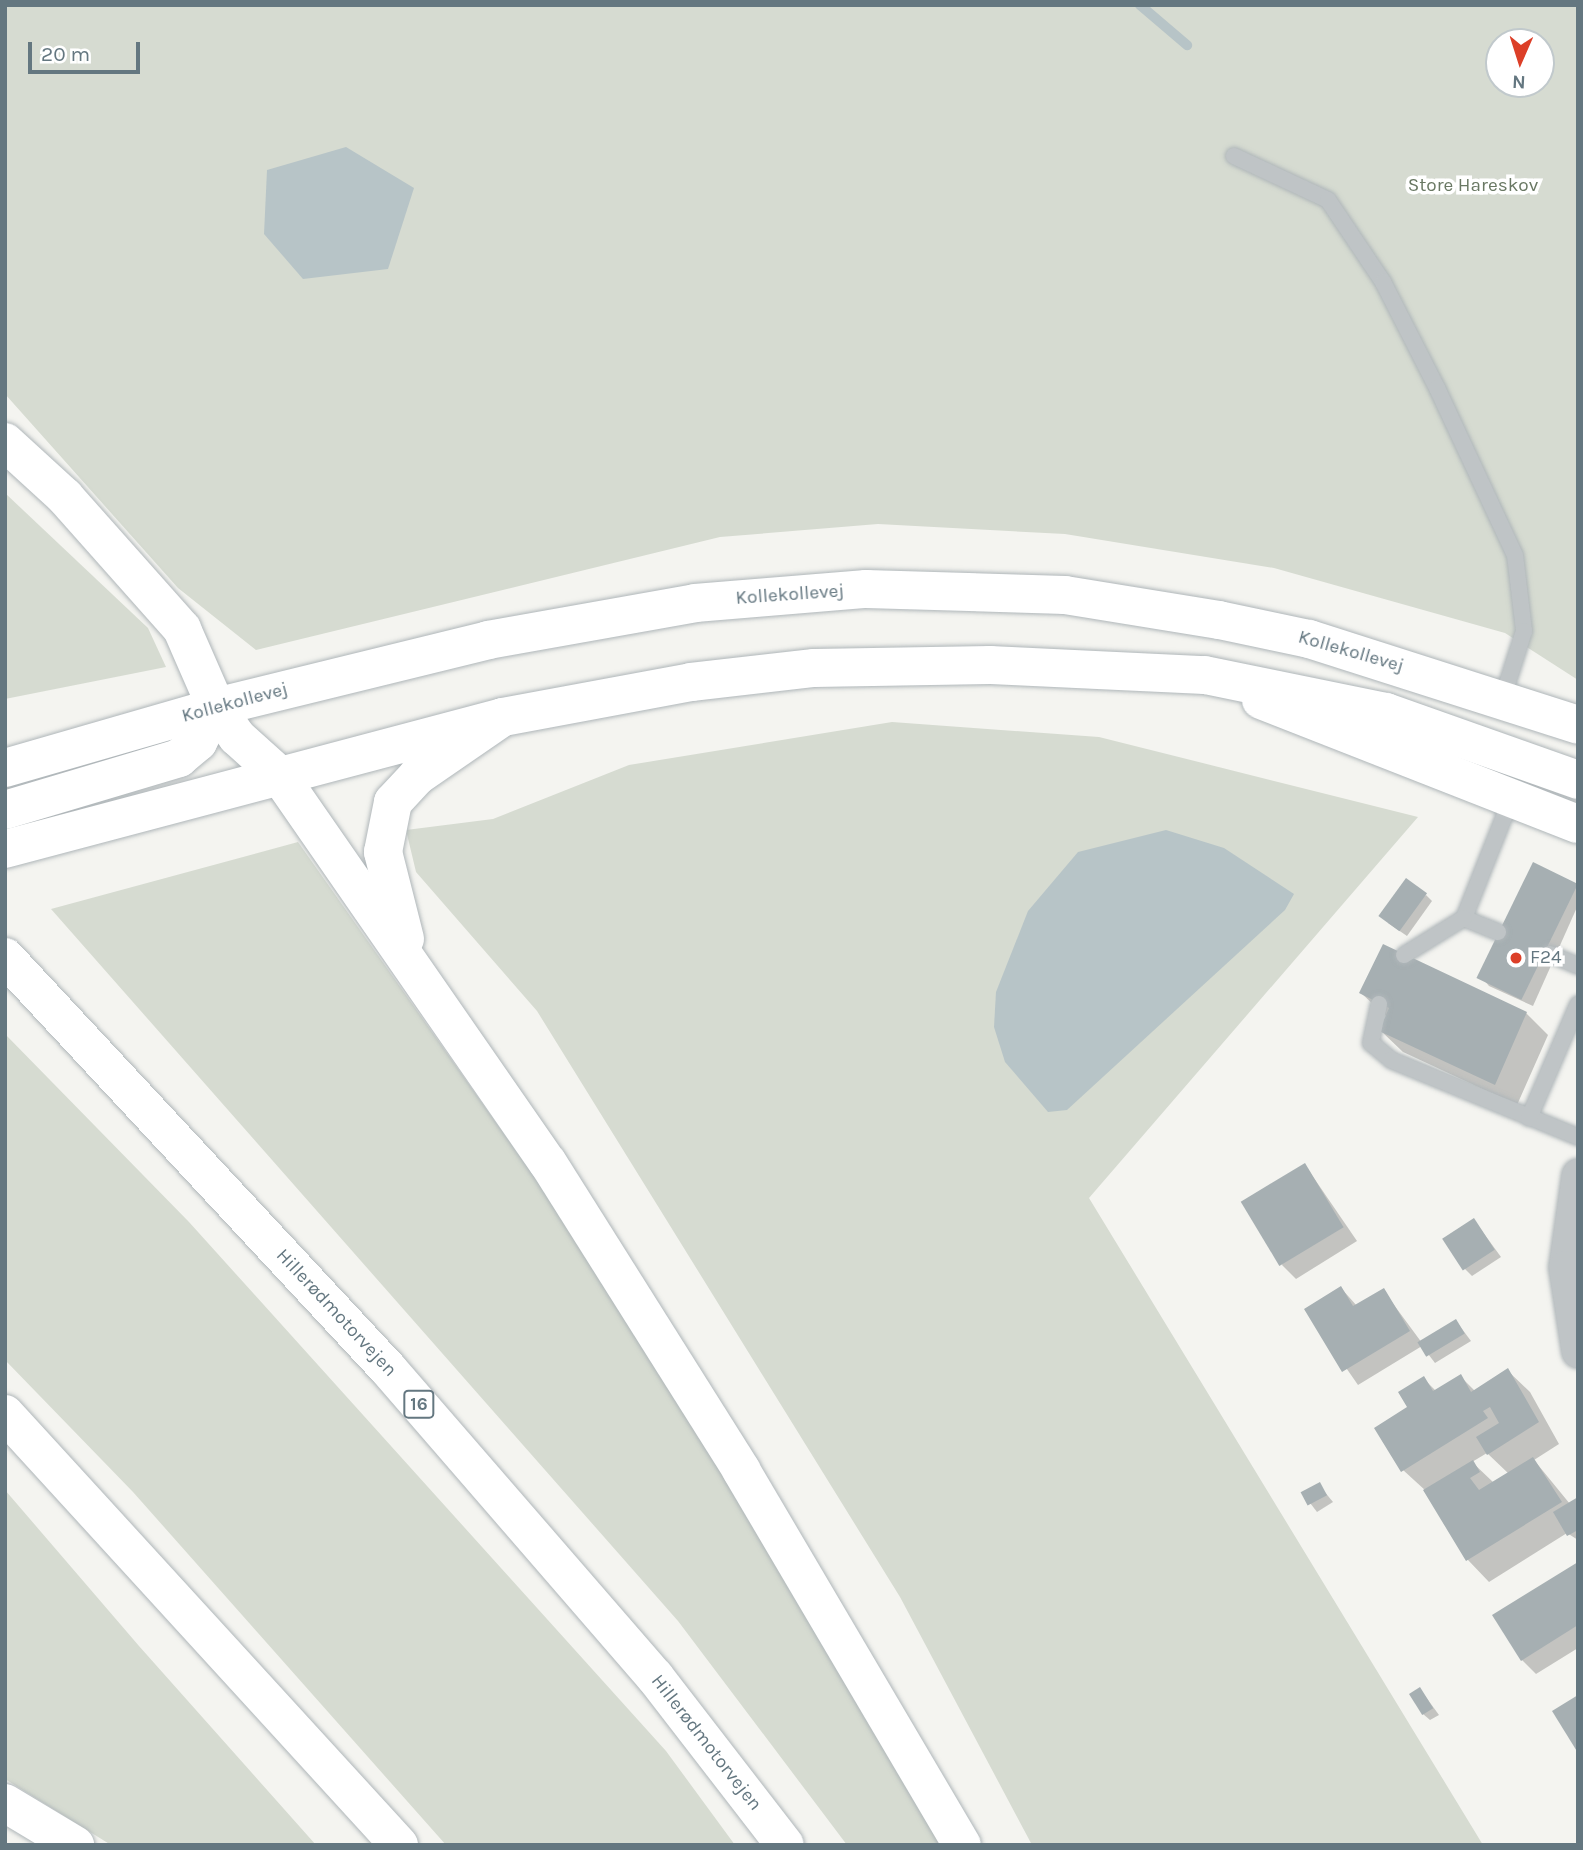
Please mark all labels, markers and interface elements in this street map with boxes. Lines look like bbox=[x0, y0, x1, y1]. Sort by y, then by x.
scale bar bbox=[32, 28, 144, 72]
north arrow bbox=[1485, 28, 1555, 98]
text: 20 m bbox=[41, 42, 90, 66]
text: N bbox=[1512, 71, 1526, 93]
park label: Store Hareskov bbox=[1408, 175, 1538, 197]
street label: Kollekollevej bbox=[735, 580, 845, 610]
street label: Kollekollevej bbox=[1295, 626, 1407, 678]
street label: Kollekollevej bbox=[179, 678, 291, 728]
place label: F24 bbox=[1530, 947, 1562, 969]
marker: F24 bbox=[1508, 950, 1524, 966]
street label: Hillerødmotorvejen bbox=[271, 1244, 401, 1382]
road number: 16 bbox=[403, 1390, 435, 1419]
street label: Hillerødmotorvejen bbox=[646, 1670, 766, 1816]

